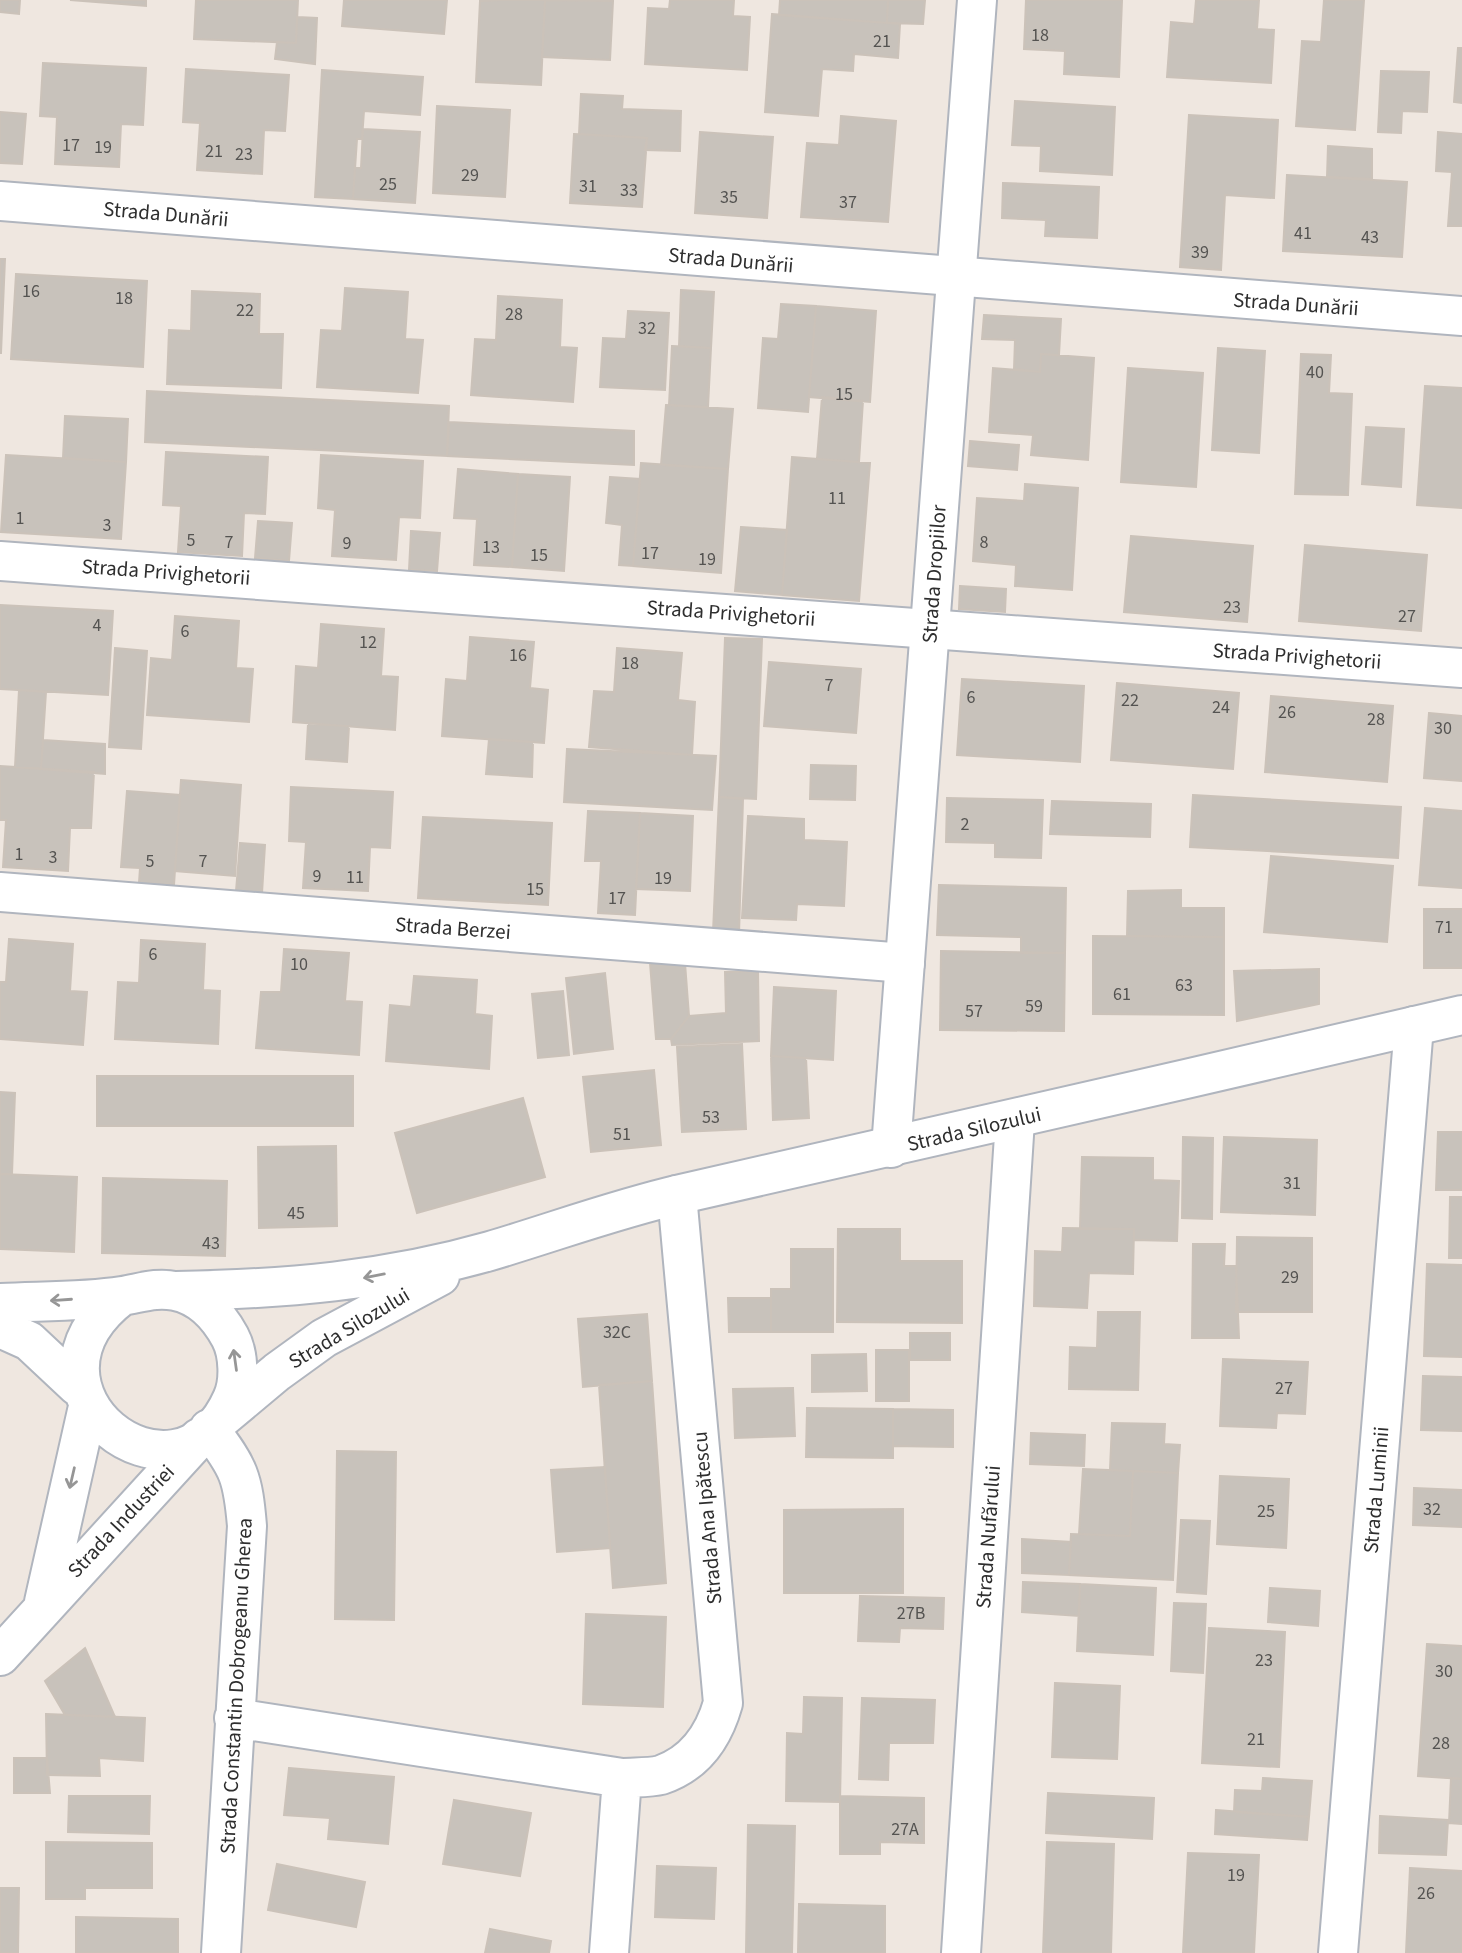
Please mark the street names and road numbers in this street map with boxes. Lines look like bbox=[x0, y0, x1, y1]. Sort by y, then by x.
street label: Strada Dunării bbox=[102, 194, 230, 234]
street label: Strada Dunării bbox=[667, 240, 795, 280]
street label: Strada Dunării bbox=[1232, 285, 1360, 323]
street label: Strada Dropiilor bbox=[914, 503, 954, 644]
street label: Strada Privighetorii bbox=[81, 551, 251, 593]
street label: Strada Privighetorii bbox=[646, 592, 816, 634]
street label: Strada Privighetorii bbox=[1212, 635, 1382, 677]
street label: Strada Berzei bbox=[394, 909, 512, 947]
street label: Strada Silozului bbox=[904, 1099, 1044, 1159]
street label: Strada Silozului bbox=[283, 1280, 415, 1376]
street label: Strada Luminii bbox=[1356, 1425, 1396, 1555]
street label: Strada Ana Ipătescu bbox=[684, 1430, 730, 1606]
street label: Strada Industriei bbox=[61, 1458, 181, 1584]
street label: Strada Nufărului bbox=[968, 1464, 1008, 1610]
street label: Strada Constantin Dobrogeanu Gherea bbox=[212, 1517, 260, 1855]

